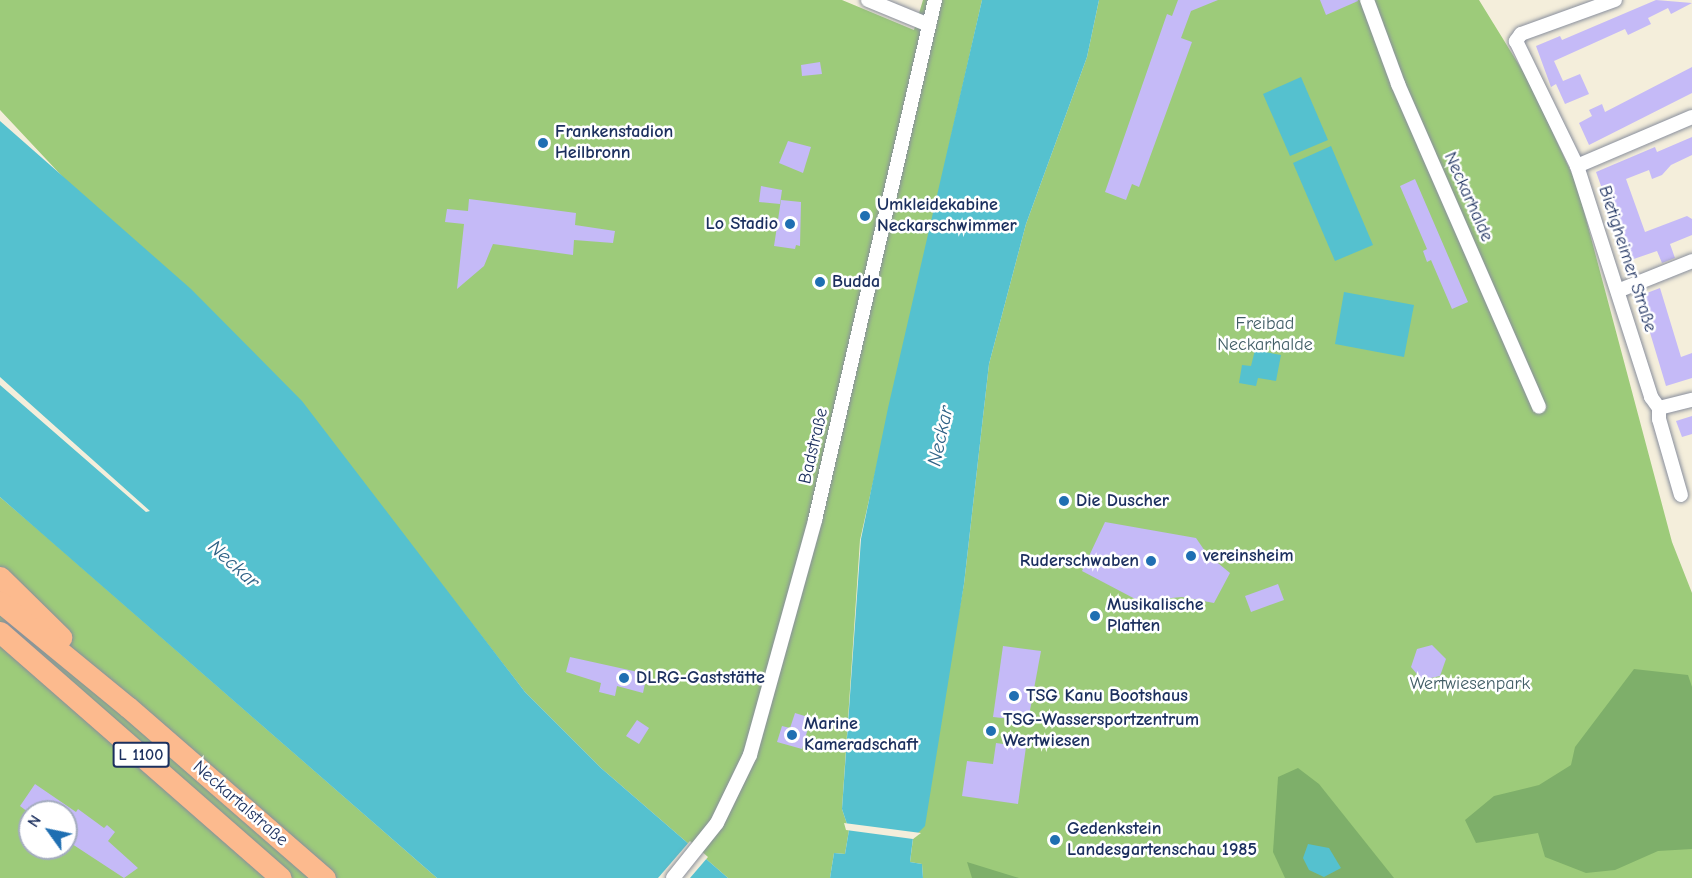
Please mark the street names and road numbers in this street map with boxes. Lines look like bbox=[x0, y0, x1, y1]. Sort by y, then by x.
street label: Neckarhalde bbox=[1439, 149, 1497, 245]
street label: Bietigheimer Straße bbox=[1593, 183, 1661, 335]
street label: Badstraße bbox=[795, 406, 833, 486]
road number: L 1100 bbox=[112, 742, 170, 768]
street label: Neckartalstraße bbox=[188, 757, 292, 851]

